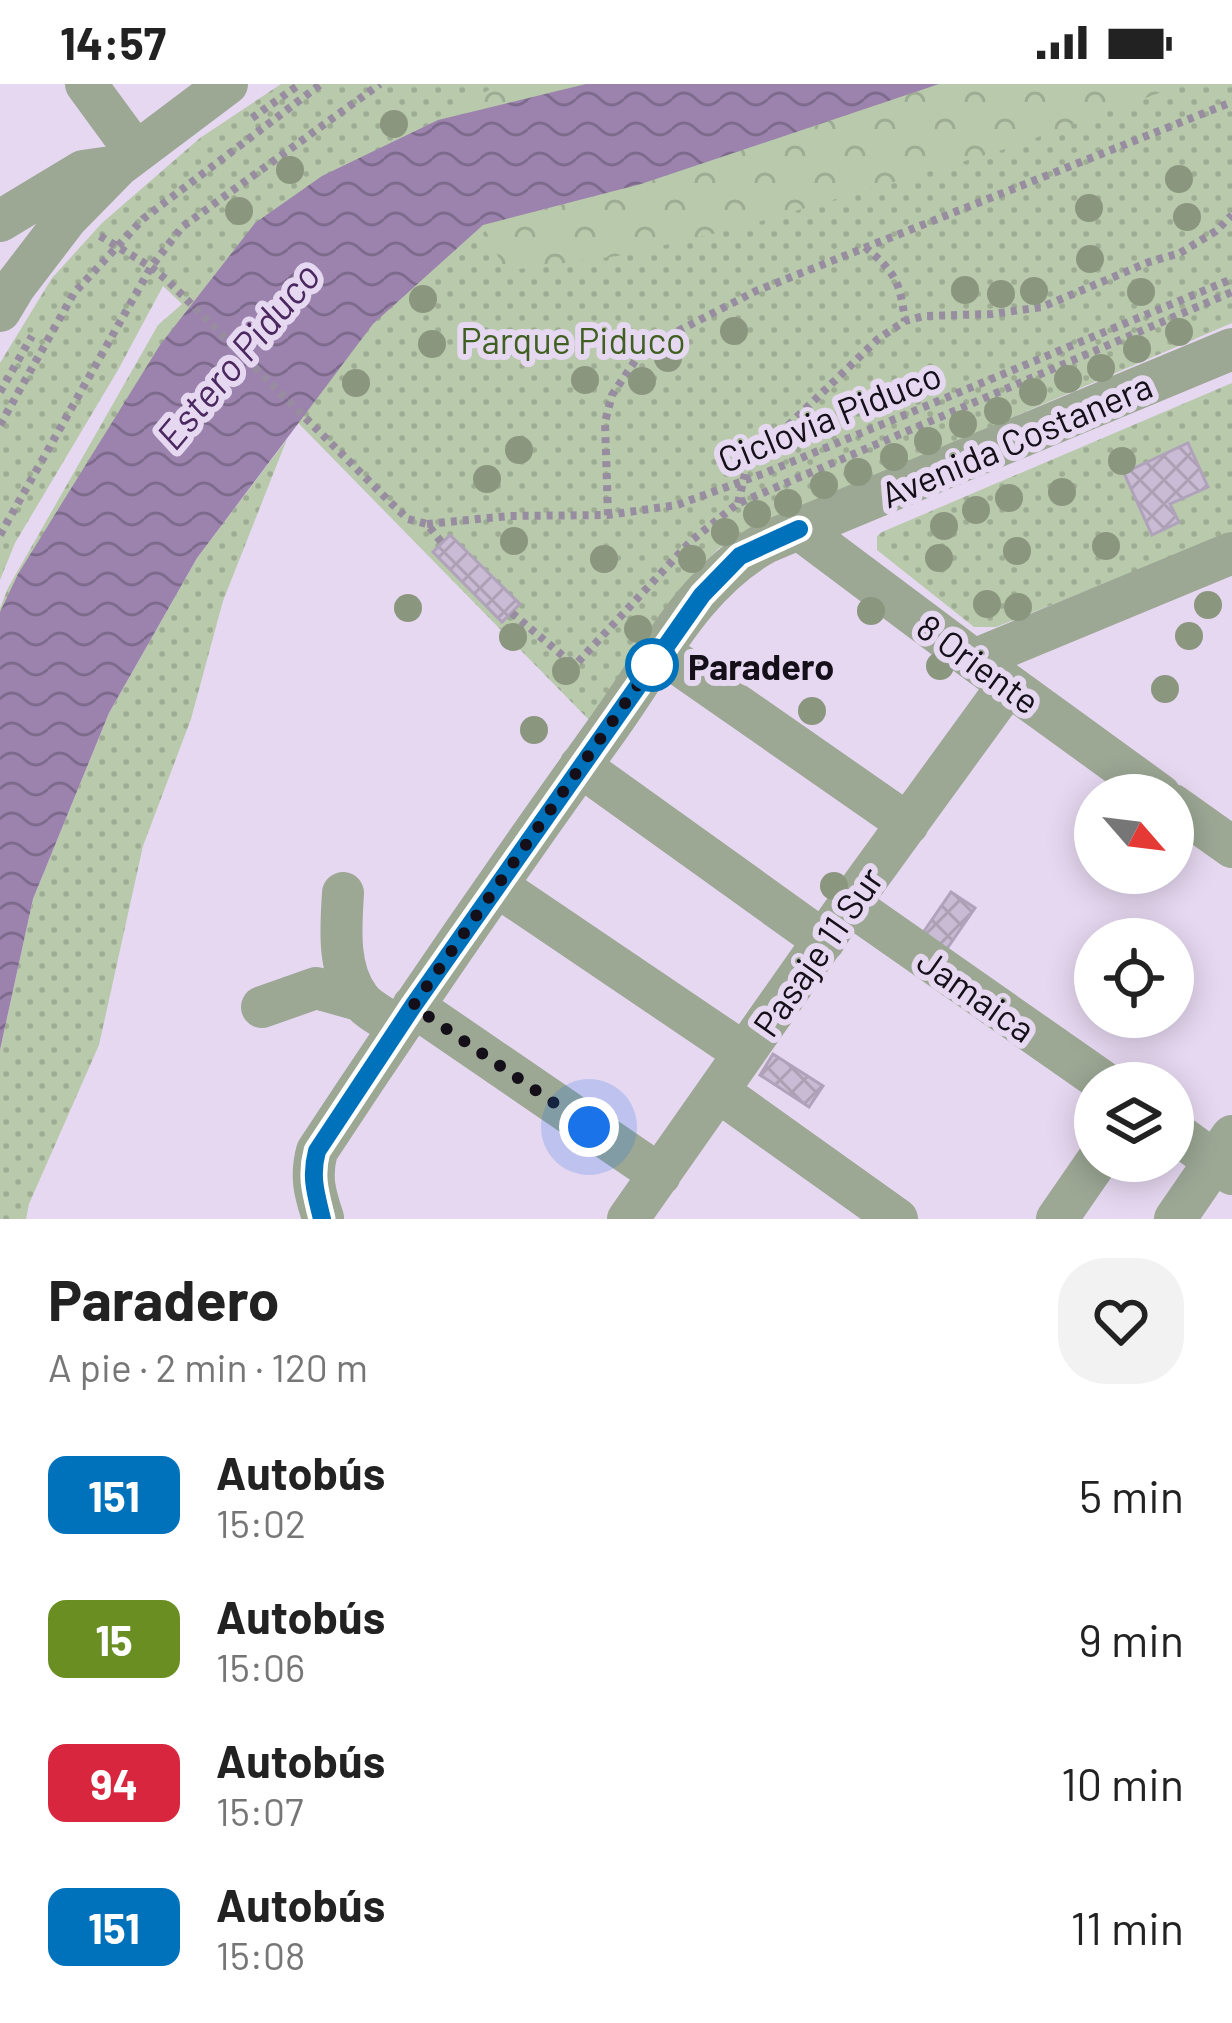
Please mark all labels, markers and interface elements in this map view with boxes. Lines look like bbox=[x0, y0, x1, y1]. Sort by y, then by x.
text: 14:57 bbox=[60, 15, 166, 69]
water label: Estero Piduco bbox=[145, 252, 329, 458]
park label: Parque Piduco bbox=[460, 318, 686, 361]
street label: Ciclovia Piduco bbox=[711, 352, 947, 480]
street label: Avenida Costanera bbox=[874, 362, 1158, 516]
street label: 8 Oriente bbox=[909, 604, 1049, 722]
marker: Paradero bbox=[627, 640, 677, 690]
place label: Paradero bbox=[688, 644, 834, 687]
north arrow bbox=[1074, 774, 1194, 894]
map controls bbox=[1074, 774, 1194, 1182]
street label: Pasaje 11 Sur bbox=[743, 858, 891, 1044]
button: locate bbox=[1074, 918, 1194, 1038]
street label: Jamaica bbox=[910, 938, 1044, 1050]
button: layers bbox=[1074, 1062, 1194, 1182]
your location bbox=[559, 1097, 619, 1157]
button: heart bbox=[1058, 1258, 1184, 1384]
text: Paradero bbox=[48, 1264, 280, 1332]
text: A pie · 2 min · 120 m bbox=[48, 1343, 368, 1390]
text: Autobús bbox=[216, 1445, 385, 1499]
text: 5 min bbox=[1079, 1468, 1184, 1522]
text: 151 bbox=[88, 1470, 140, 1520]
text: 15:02 bbox=[216, 1499, 306, 1546]
text: Autobús bbox=[216, 1589, 385, 1643]
text: 9 min bbox=[1079, 1612, 1184, 1666]
text: 15 bbox=[95, 1614, 133, 1664]
text: 15:06 bbox=[216, 1643, 305, 1690]
text: Autobús bbox=[216, 1733, 385, 1787]
text: 10 min bbox=[1061, 1756, 1184, 1810]
text: 94 bbox=[90, 1758, 138, 1808]
text: 15:07 bbox=[216, 1787, 303, 1834]
text: Autobús bbox=[216, 1877, 385, 1931]
text: 11 min bbox=[1070, 1900, 1184, 1954]
text: 151 bbox=[88, 1902, 140, 1952]
text: 15:08 bbox=[216, 1931, 305, 1978]

